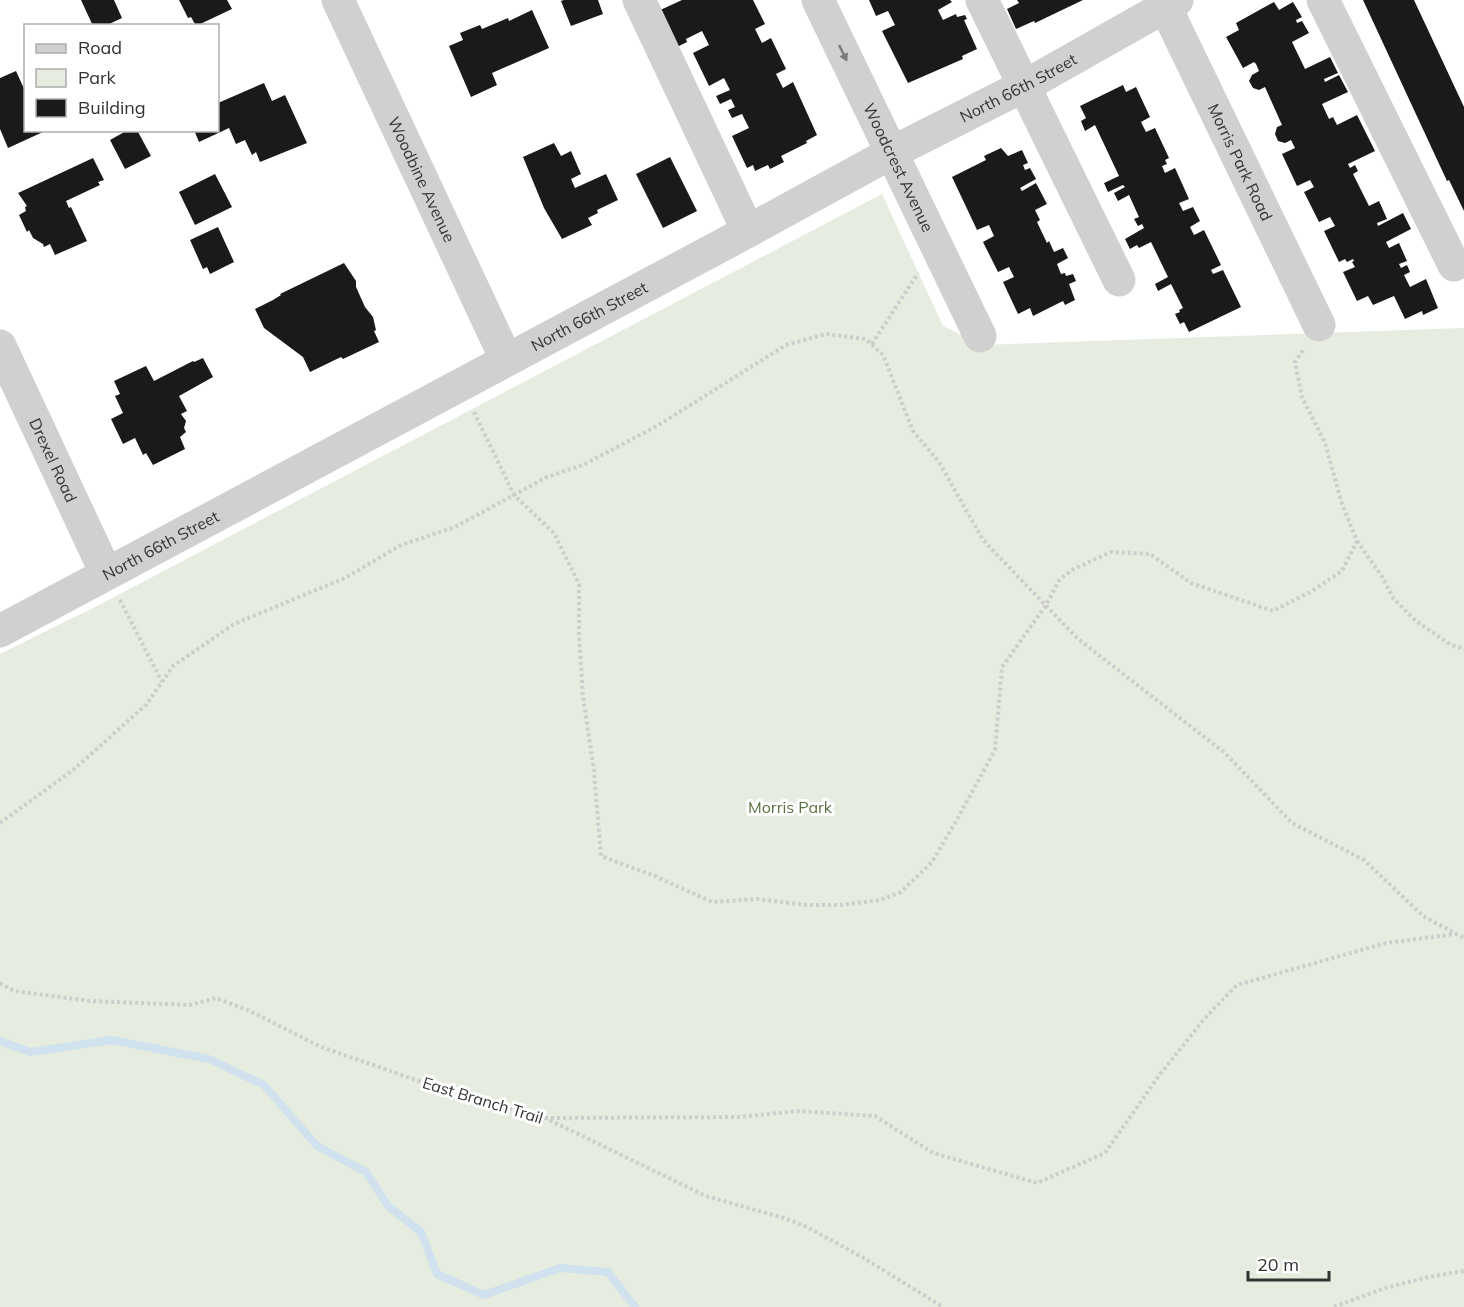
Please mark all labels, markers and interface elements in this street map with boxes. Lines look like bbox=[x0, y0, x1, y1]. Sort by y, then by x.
legend bbox=[24, 24, 219, 132]
text: Road bbox=[78, 36, 122, 59]
one-way arrow bbox=[838, 44, 848, 61]
street label: North 66th Street bbox=[956, 49, 1080, 127]
text: Park bbox=[78, 66, 117, 89]
text: Building bbox=[78, 96, 146, 119]
street label: Woodcrest Avenue bbox=[859, 100, 938, 235]
street label: Morris Park Road bbox=[1204, 100, 1277, 224]
street label: Woodbine Avenue bbox=[384, 113, 460, 245]
street label: North 66th Street bbox=[527, 277, 651, 355]
street label: Drexel Road bbox=[25, 415, 82, 505]
street label: North 66th Street bbox=[99, 506, 223, 584]
park label: Morris Park bbox=[748, 797, 833, 817]
street label: East Branch Trail bbox=[420, 1072, 546, 1128]
scale bar bbox=[1248, 1244, 1329, 1282]
text: 20 m bbox=[1257, 1253, 1299, 1276]

